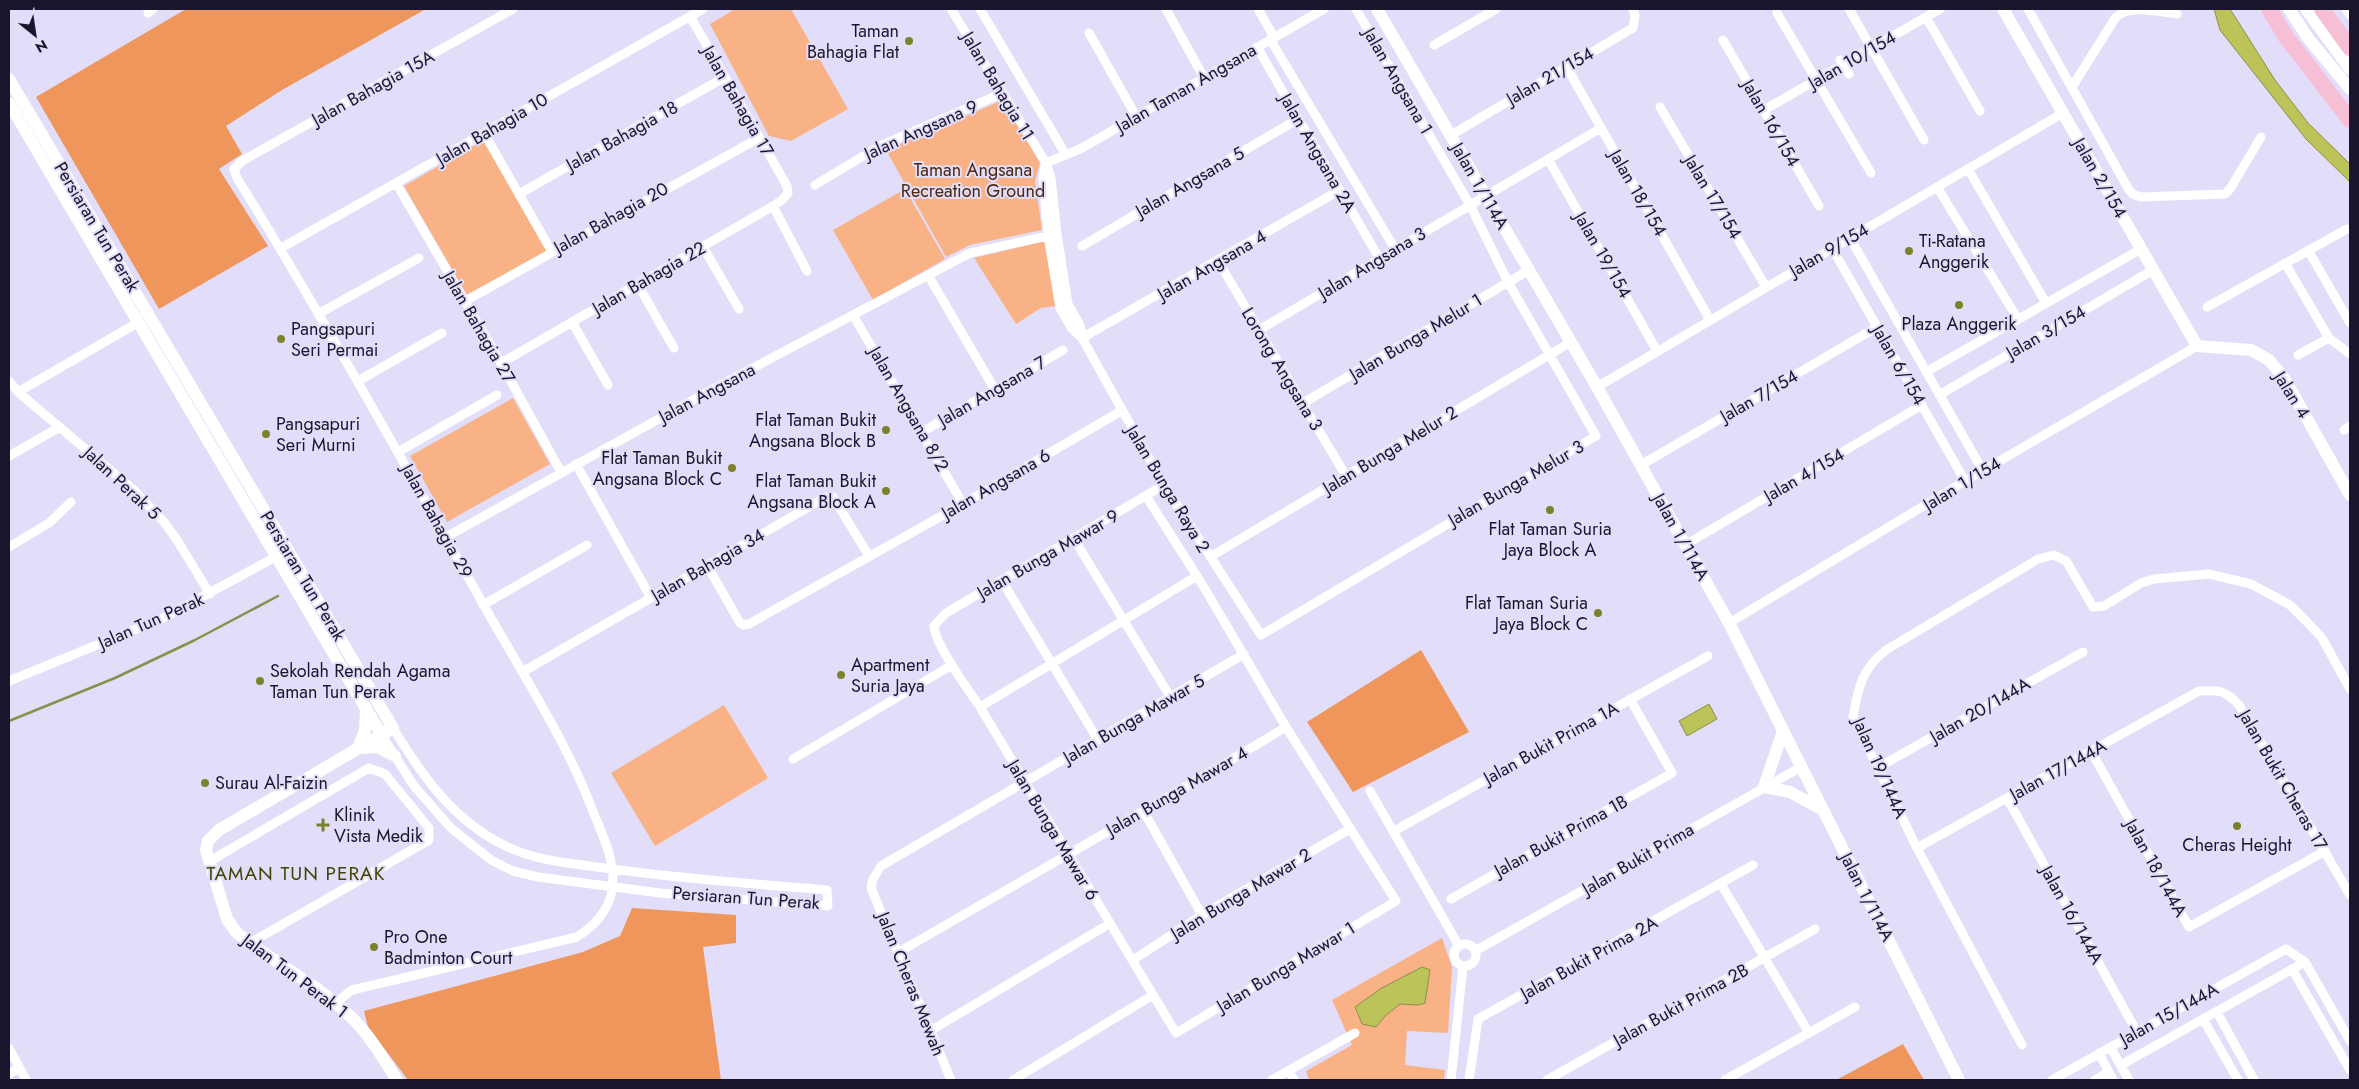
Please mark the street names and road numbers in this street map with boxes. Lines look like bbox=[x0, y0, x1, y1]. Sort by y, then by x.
street label: Jalan Angsana 1 bbox=[1356, 21, 1439, 139]
street label: Jalan 10/154 bbox=[1802, 24, 1901, 97]
street label: Jalan Bahagia 11 bbox=[954, 25, 1041, 145]
street label: Jalan Taman Angsana bbox=[1109, 37, 1261, 140]
street label: Jalan Bahagia 17 bbox=[695, 39, 781, 162]
street label: Jalan 21/154 bbox=[1500, 40, 1598, 113]
street label: Jalan Bahagia 15A bbox=[305, 43, 439, 133]
street label: Jalan 16/154 bbox=[1734, 73, 1807, 172]
street label: Jalan Bahagia 10 bbox=[429, 86, 553, 173]
street label: Jalan Angsana 2A bbox=[1272, 87, 1363, 218]
street label: Jalan Angsana 9 bbox=[858, 93, 982, 168]
street label: Jalan Bahagia 18 bbox=[560, 94, 683, 178]
street label: Jalan 2/154 bbox=[2066, 131, 2133, 223]
street label: Jalan 1/114A bbox=[1444, 136, 1515, 234]
street label: Jalan Angsana 5 bbox=[1129, 140, 1249, 225]
street label: Jalan 18/154 bbox=[1602, 143, 1673, 241]
street label: Jalan 17/154 bbox=[1677, 148, 1748, 244]
street label: Persiaran Tun Perak bbox=[48, 157, 146, 297]
street label: Jalan Bahagia 20 bbox=[547, 176, 673, 261]
street label: Jalan 19/154 bbox=[1567, 205, 1638, 303]
street label: Jalan 9/154 bbox=[1783, 217, 1873, 284]
street label: Jalan Angsana 3 bbox=[1312, 220, 1431, 306]
street label: Jalan Angsana 4 bbox=[1151, 223, 1271, 308]
street label: Jalan Bahagia 22 bbox=[586, 235, 710, 322]
street label: Jalan Bahagia 27 bbox=[435, 264, 522, 389]
street label: Jalan Bunga Melur 1 bbox=[1343, 287, 1487, 388]
street label: Jalan 3/154 bbox=[2000, 299, 2091, 366]
street label: Lorong Angsana 3 bbox=[1235, 302, 1329, 436]
street label: Jalan 6/154 bbox=[1864, 318, 1933, 410]
street label: Jalan Angsana 8/2 bbox=[862, 340, 955, 476]
street label: Jalan Angsana 7 bbox=[931, 349, 1051, 434]
street label: Jalan Angsana bbox=[652, 357, 760, 430]
street label: Jalan 7/154 bbox=[1713, 363, 1803, 430]
street label: Jalan 4 bbox=[2266, 365, 2317, 424]
street label: Jalan Bunga Melur 2 bbox=[1316, 399, 1462, 502]
street label: Jalan Bunga Raya 2 bbox=[1119, 419, 1216, 558]
street label: Jalan Bunga Melur 3 bbox=[1442, 433, 1589, 533]
street label: Jalan Perak 5 bbox=[76, 439, 167, 526]
street label: Jalan 4/154 bbox=[1757, 441, 1849, 510]
street label: Jalan Angsana 6 bbox=[935, 442, 1055, 527]
street label: Jalan 1/154 bbox=[1916, 451, 2006, 519]
street label: Jalan Bahagia 29 bbox=[394, 457, 479, 583]
street label: Jalan 1/114A bbox=[1645, 487, 1716, 586]
street label: Jalan Bunga Mawar 9 bbox=[971, 503, 1124, 606]
street label: Persiaran Tun Perak bbox=[254, 506, 352, 646]
street label: Jalan Bahagia 34 bbox=[645, 522, 769, 609]
street label: Jalan Tun Perak bbox=[92, 586, 208, 657]
street label: Jalan Bunga Mawar 5 bbox=[1057, 668, 1210, 771]
street label: Jalan 20/144A bbox=[1923, 671, 2035, 750]
street label: Jalan Bukit Prima 1A bbox=[1477, 695, 1623, 792]
street label: Jalan Bukit Cheras 17 bbox=[2231, 703, 2334, 856]
street label: Jalan 19/144A bbox=[1845, 712, 1914, 823]
street label: Jalan 17/144A bbox=[2003, 733, 2111, 808]
street label: Jalan Bunga Mawar 4 bbox=[1099, 740, 1253, 843]
street label: Jalan Bunga Mawar 6 bbox=[1000, 753, 1105, 905]
street label: Jalan Bukit Prima 1B bbox=[1488, 789, 1632, 884]
street label: Jalan 18/144A bbox=[2117, 812, 2194, 922]
street label: Jalan Bukit Prima bbox=[1575, 816, 1699, 903]
street label: Jalan Bunga Mawar 2 bbox=[1164, 842, 1316, 947]
street label: Jalan 1/114A bbox=[1833, 846, 1901, 946]
street label: Jalan 16/144A bbox=[2033, 859, 2110, 969]
street label: Persiaran Tun Perak bbox=[671, 880, 821, 916]
street label: Jalan Cheras Mewah bbox=[870, 906, 952, 1060]
street label: Jalan Bukit Prima 2A bbox=[1514, 909, 1662, 1007]
street label: Jalan Bunga Mawar 1 bbox=[1210, 915, 1360, 1020]
street label: Jalan Tun Perak 1 bbox=[235, 926, 353, 1025]
street label: Jalan Bukit Prima 2B bbox=[1607, 957, 1753, 1054]
street label: Jalan 15/144A bbox=[2113, 976, 2223, 1053]

